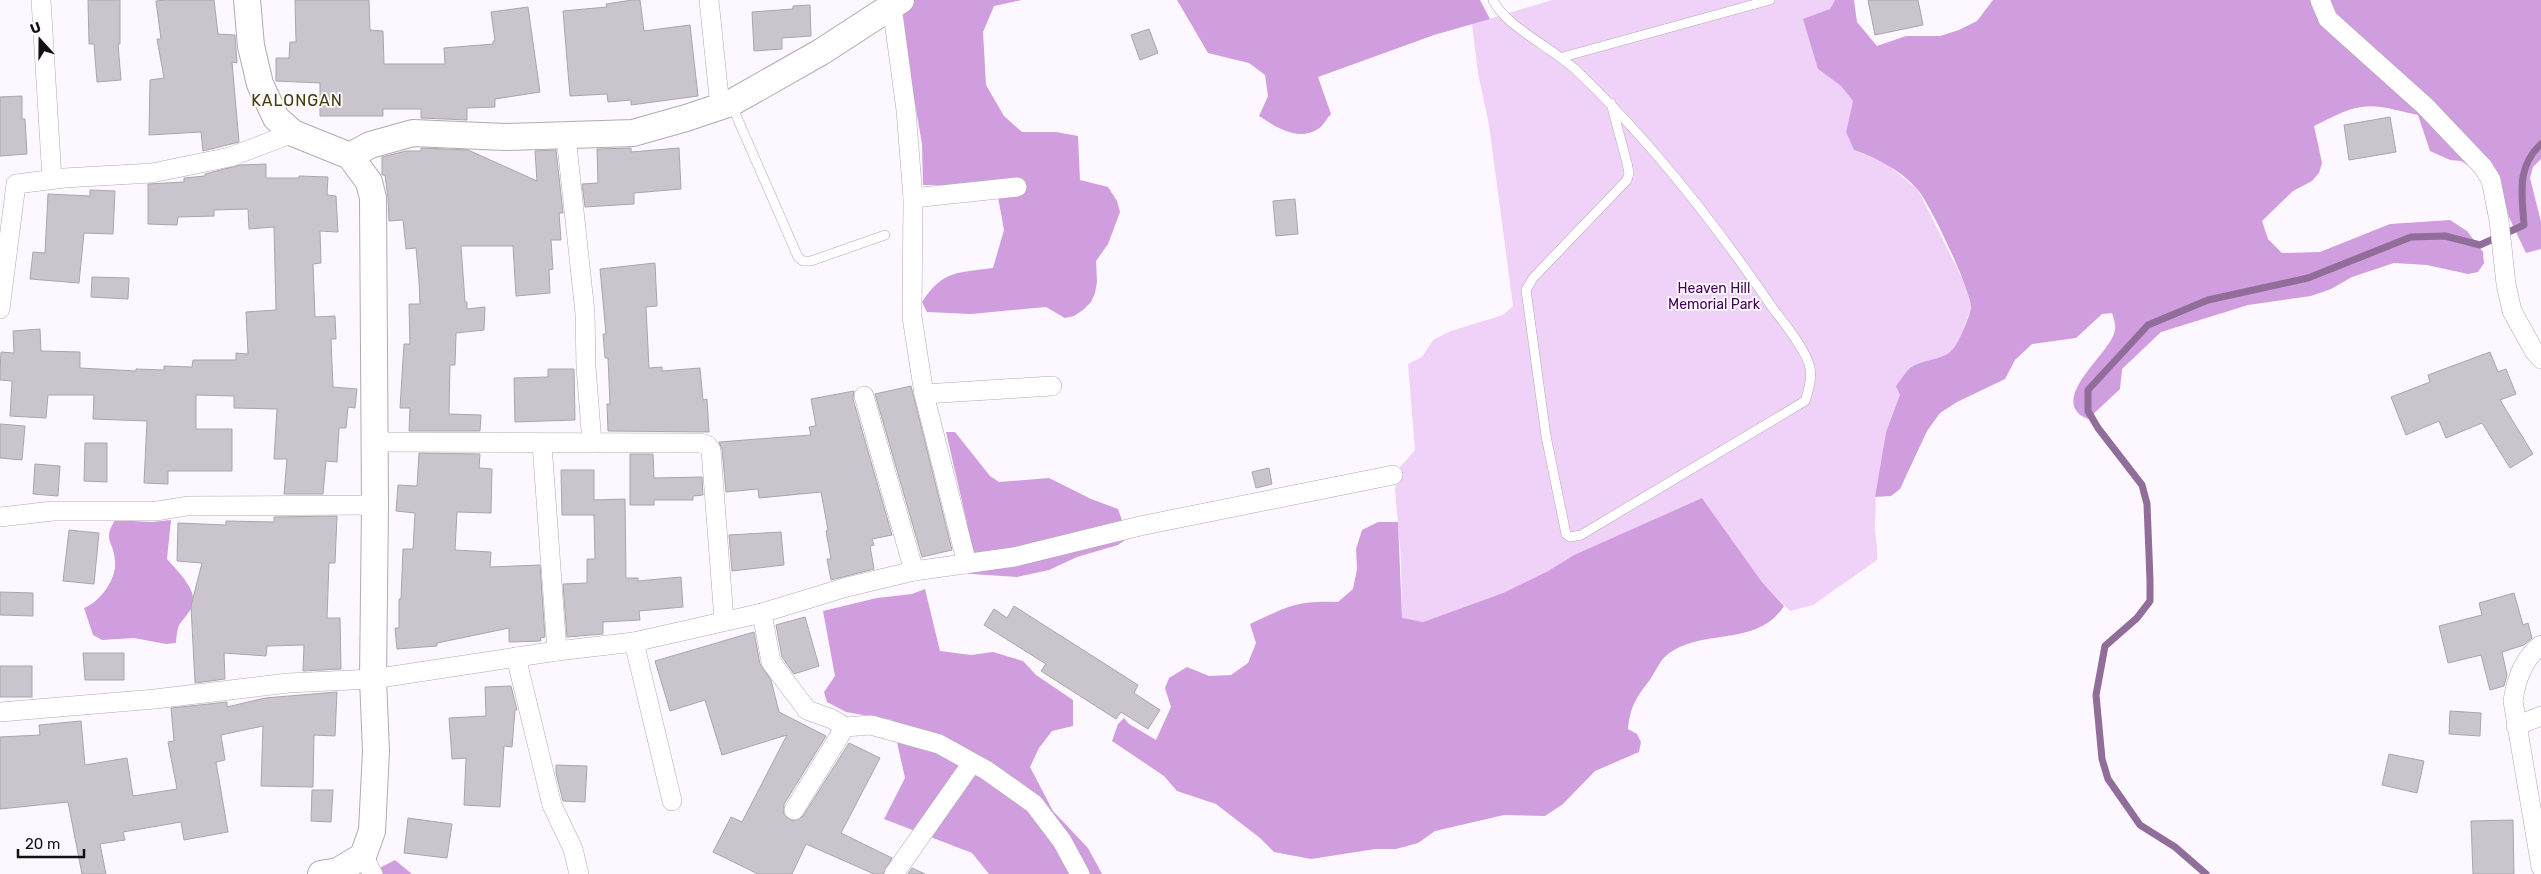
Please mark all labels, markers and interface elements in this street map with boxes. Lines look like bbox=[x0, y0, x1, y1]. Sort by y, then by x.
north arrow bbox=[15, 15, 65, 65]
text: U bbox=[28, 19, 43, 38]
district label: KALONGAN bbox=[251, 91, 343, 110]
park label: Heaven Hill Memorial Park bbox=[1668, 280, 1761, 313]
scale bar bbox=[18, 826, 84, 858]
text: 20 m bbox=[25, 835, 60, 853]

